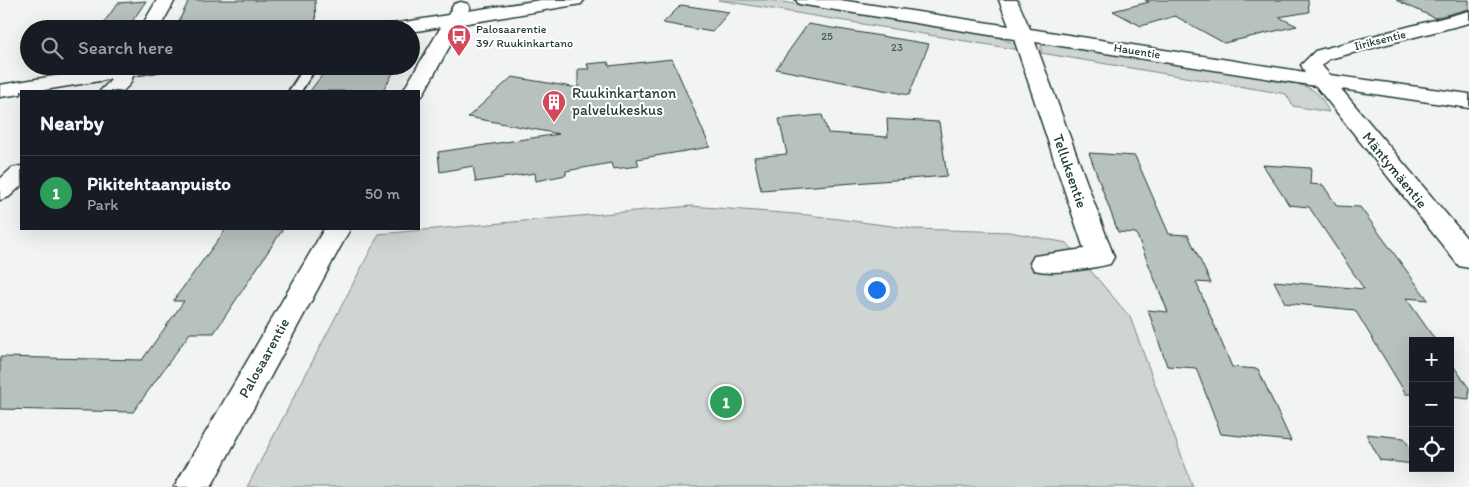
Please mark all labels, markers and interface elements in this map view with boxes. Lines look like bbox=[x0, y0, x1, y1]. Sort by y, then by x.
search box bbox=[20, 20, 420, 75]
place label: Palosaarentie 39/ Ruukinkartano bbox=[476, 22, 573, 50]
bus stop icon: Palosaarentie 39/ Ruukinkartano bbox=[446, 23, 472, 57]
street label: Iiriksentie bbox=[1353, 27, 1408, 53]
house number: 25 bbox=[821, 30, 833, 43]
icon: search bbox=[38, 34, 66, 62]
text: Search here bbox=[78, 36, 173, 59]
street label: Hauentie bbox=[1113, 40, 1162, 62]
house number: 23 bbox=[891, 41, 903, 54]
place label: Ruukinkartanon palvelukeskus bbox=[572, 84, 677, 119]
building icon: Ruukinkartanon palvelukeskus bbox=[541, 89, 567, 123]
text: Nearby bbox=[40, 110, 104, 135]
street label: Mäntymäentie bbox=[1359, 128, 1431, 212]
street label: Telluksentie bbox=[1049, 132, 1091, 210]
text: Pikitehtaanpuisto bbox=[87, 172, 231, 195]
text: 1 bbox=[52, 184, 60, 203]
text: 50 m bbox=[365, 184, 400, 203]
text: Park bbox=[87, 195, 118, 214]
your location bbox=[864, 277, 890, 303]
street label: Palosaarentie bbox=[235, 315, 293, 401]
map controls bbox=[1409, 337, 1454, 472]
button: + bbox=[1409, 337, 1454, 382]
button: − bbox=[1409, 382, 1454, 427]
pin: 1 bbox=[710, 383, 742, 421]
button: locate bbox=[1409, 427, 1454, 472]

